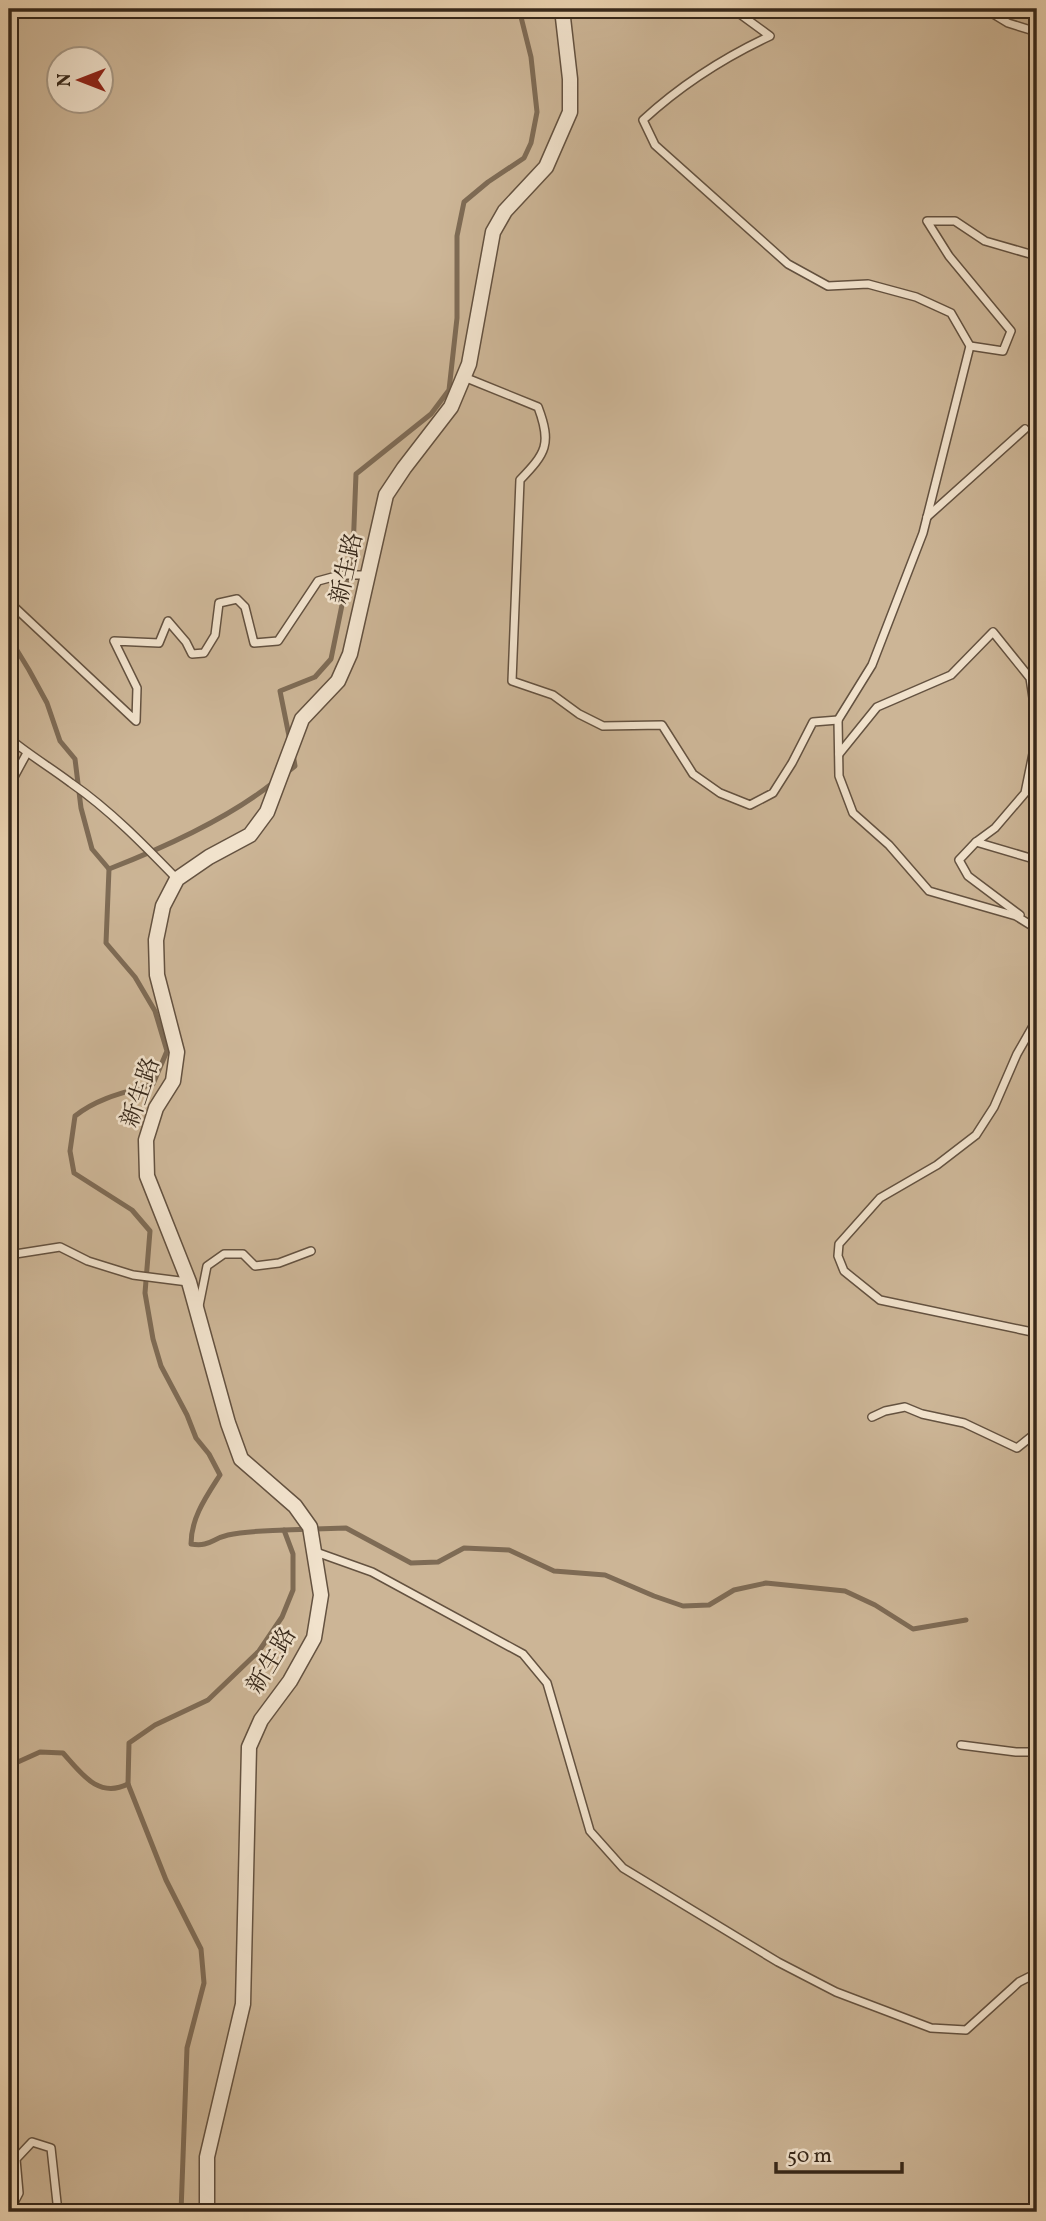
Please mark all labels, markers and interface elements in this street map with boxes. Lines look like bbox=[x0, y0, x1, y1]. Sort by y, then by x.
north arrow bbox=[46, 46, 116, 116]
text: N bbox=[52, 73, 78, 87]
street label: 新生路 bbox=[323, 530, 373, 607]
street label: 新生路 bbox=[114, 1053, 170, 1132]
street label: 新生路 bbox=[240, 1621, 306, 1701]
scale bar bbox=[776, 2130, 902, 2174]
text: 50 m bbox=[787, 2142, 832, 2171]

